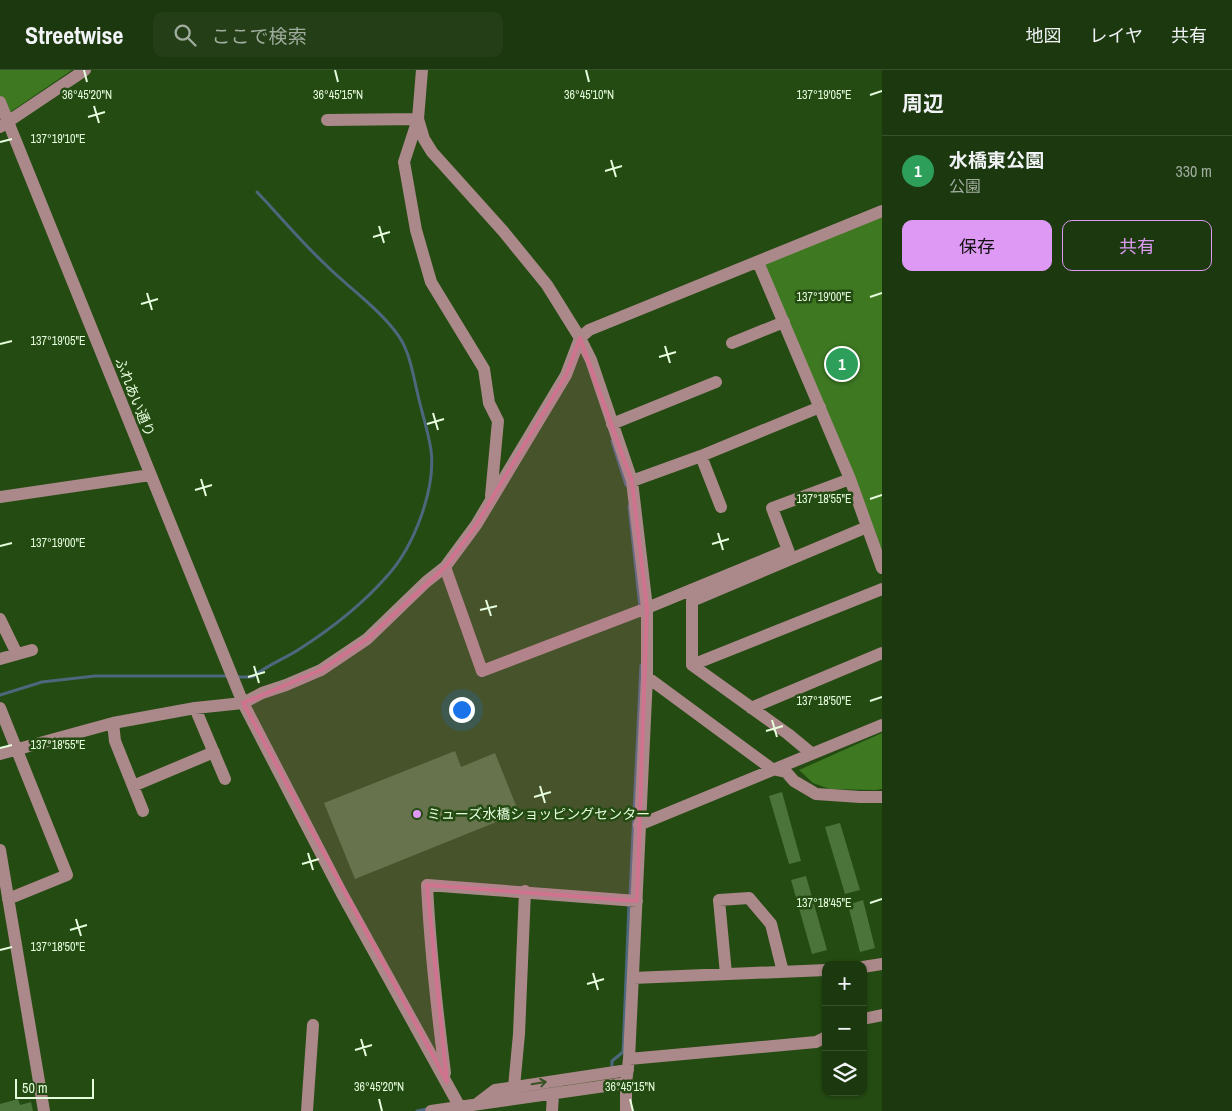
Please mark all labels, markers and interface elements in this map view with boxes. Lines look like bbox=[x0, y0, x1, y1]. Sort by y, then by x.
search box bbox=[153, 12, 503, 57]
text: Streetwise bbox=[25, 19, 123, 51]
icon: search bbox=[171, 21, 199, 49]
text: ここで検索 bbox=[211, 23, 306, 49]
text: 地図 bbox=[1026, 23, 1062, 48]
text: レイヤ bbox=[1090, 23, 1143, 48]
text: 共有 bbox=[1171, 23, 1207, 48]
text: 36°45'20"N bbox=[62, 87, 112, 103]
text: 36°45'15"N bbox=[313, 87, 363, 103]
text: 36°45'10"N bbox=[564, 87, 614, 103]
text: 137°19'05"E bbox=[796, 87, 852, 103]
text: 周辺 bbox=[902, 89, 944, 118]
text: 137°19'10"E bbox=[30, 131, 86, 147]
text: 水橋東公園 bbox=[949, 147, 1044, 173]
text: 1 bbox=[914, 160, 922, 182]
text: 330 m bbox=[1176, 160, 1212, 182]
text: 公園 bbox=[949, 175, 981, 197]
button: 保存 bbox=[902, 220, 1052, 271]
button: 共有 bbox=[1062, 220, 1212, 271]
text: 137°19'00"E bbox=[796, 289, 852, 305]
text: 137°19'05"E bbox=[30, 333, 86, 349]
pin: 1 bbox=[826, 345, 858, 383]
street label: ふれあい通り bbox=[111, 355, 159, 439]
text: 137°18'55"E bbox=[796, 491, 852, 507]
text: 137°19'00"E bbox=[30, 535, 86, 551]
text: 137°18'50"E bbox=[796, 693, 852, 709]
your location bbox=[449, 697, 475, 723]
text: 137°18'55"E bbox=[30, 737, 86, 753]
place label: ミューズ水橋ショッピングセンター bbox=[427, 805, 650, 823]
marker: ミューズ水橋ショッピングセンター bbox=[411, 808, 423, 820]
text: 137°18'45"E bbox=[796, 895, 852, 911]
text: 137°18'50"E bbox=[30, 939, 86, 955]
map controls bbox=[822, 961, 867, 1096]
button: + bbox=[822, 961, 867, 1006]
button: − bbox=[822, 1006, 867, 1051]
button: layers bbox=[822, 1051, 867, 1096]
scale bar bbox=[15, 1076, 94, 1099]
one-way arrow bbox=[531, 1078, 547, 1088]
text: 50 m bbox=[22, 1079, 48, 1097]
text: 36°45'20"N bbox=[354, 1079, 404, 1095]
text: 36°45'15"N bbox=[605, 1079, 655, 1095]

